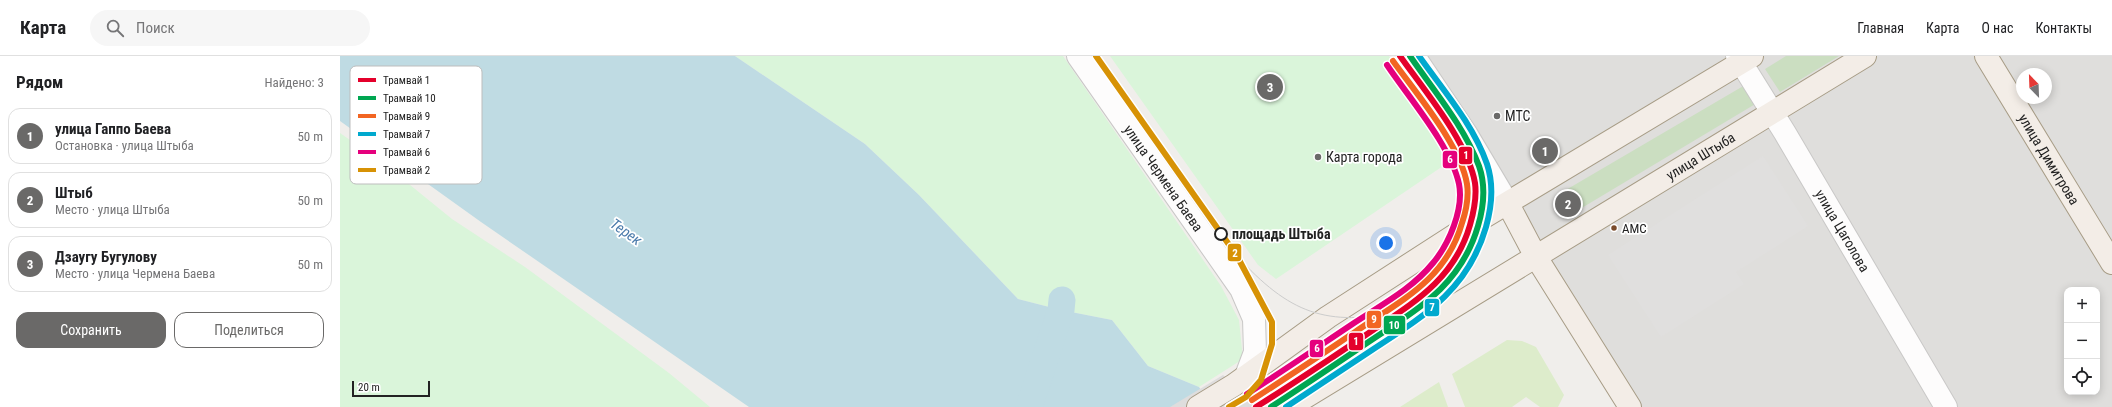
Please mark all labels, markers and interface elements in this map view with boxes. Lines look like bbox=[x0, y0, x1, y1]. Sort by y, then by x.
search box bbox=[90, 10, 370, 46]
text: Карта bbox=[20, 16, 66, 39]
icon: search bbox=[104, 17, 126, 39]
text: Поиск bbox=[136, 19, 175, 37]
text: Главная bbox=[1857, 20, 1904, 36]
text: Карта bbox=[1926, 20, 1959, 36]
text: О нас bbox=[1981, 20, 2013, 36]
text: Контакты bbox=[2035, 20, 2092, 36]
legend bbox=[350, 66, 482, 184]
north arrow bbox=[2016, 68, 2052, 104]
text: Рядом bbox=[16, 72, 63, 92]
pin: 3 bbox=[1257, 72, 1283, 102]
text: Трамвай 1 bbox=[383, 74, 430, 87]
text: Найдено: 3 bbox=[264, 75, 324, 90]
text: Трамвай 10 bbox=[383, 92, 436, 105]
place label: МТС bbox=[1505, 108, 1530, 124]
text: Трамвай 9 bbox=[383, 110, 430, 123]
marker: МТС bbox=[1492, 111, 1502, 121]
street label: улица Димитрова bbox=[2015, 111, 2083, 208]
text: улица Гаппо Баева bbox=[55, 120, 171, 138]
street label: улица Чермена Баева bbox=[1121, 122, 1206, 234]
text: Трамвай 7 bbox=[383, 128, 430, 141]
text: 1 bbox=[27, 129, 33, 144]
text: 50 m bbox=[297, 129, 323, 144]
street label: улица Штыба bbox=[1663, 129, 1738, 183]
pin: 1 bbox=[1532, 136, 1558, 166]
text: Остановка · улица Штыба bbox=[55, 138, 194, 153]
text: Трамвай 6 bbox=[383, 146, 430, 159]
line badge: 1 bbox=[1458, 146, 1473, 165]
place label: Карта города bbox=[1326, 149, 1402, 165]
text: 1 bbox=[1463, 149, 1469, 162]
line badge: 6 bbox=[1442, 150, 1458, 169]
marker: Карта города bbox=[1313, 152, 1323, 162]
text: 6 bbox=[1447, 153, 1453, 166]
text: Трамвай 2 bbox=[383, 164, 430, 177]
text: Штыб bbox=[55, 184, 93, 202]
street label: улица Цаголова bbox=[1812, 187, 1873, 275]
pin: 2 bbox=[1555, 189, 1581, 219]
text: 2 bbox=[27, 193, 33, 208]
text: 50 m bbox=[297, 193, 323, 208]
text: Место · улица Штыба bbox=[55, 202, 170, 217]
water label: Терек bbox=[607, 215, 646, 250]
place label: АМС bbox=[1622, 221, 1647, 236]
marker: АМС bbox=[1609, 223, 1619, 233]
place label: площадь Штыба bbox=[1232, 226, 1331, 242]
marker: площадь Штыба bbox=[1214, 227, 1228, 241]
your location bbox=[1376, 233, 1396, 253]
line badge: 2 bbox=[1227, 243, 1242, 262]
text: 2 bbox=[1232, 247, 1238, 260]
text: Дзаугу Бугулову bbox=[55, 248, 157, 266]
text: 3 bbox=[27, 257, 33, 272]
text: 50 m bbox=[297, 257, 323, 272]
text: Место · улица Чермена Баева bbox=[55, 266, 215, 281]
map controls bbox=[2064, 287, 2100, 395]
button: + bbox=[2064, 287, 2100, 323]
line badge: 7 bbox=[1424, 298, 1440, 317]
text: 7 bbox=[1429, 301, 1435, 314]
line badge: 9 bbox=[1366, 310, 1382, 329]
button: Сохранить bbox=[16, 312, 166, 348]
button: Поделиться bbox=[174, 312, 324, 348]
text: 9 bbox=[1371, 313, 1377, 326]
line badge: 10 bbox=[1383, 315, 1406, 335]
text: 10 bbox=[1388, 319, 1400, 332]
button: − bbox=[2064, 323, 2100, 359]
line badge: 1 bbox=[1348, 332, 1364, 351]
text: 1 bbox=[1353, 335, 1359, 348]
line badge: 6 bbox=[1309, 339, 1324, 358]
text: 6 bbox=[1314, 342, 1320, 355]
button: locate bbox=[2064, 359, 2100, 395]
scale bar bbox=[352, 379, 430, 398]
text: 20 m bbox=[358, 381, 380, 394]

